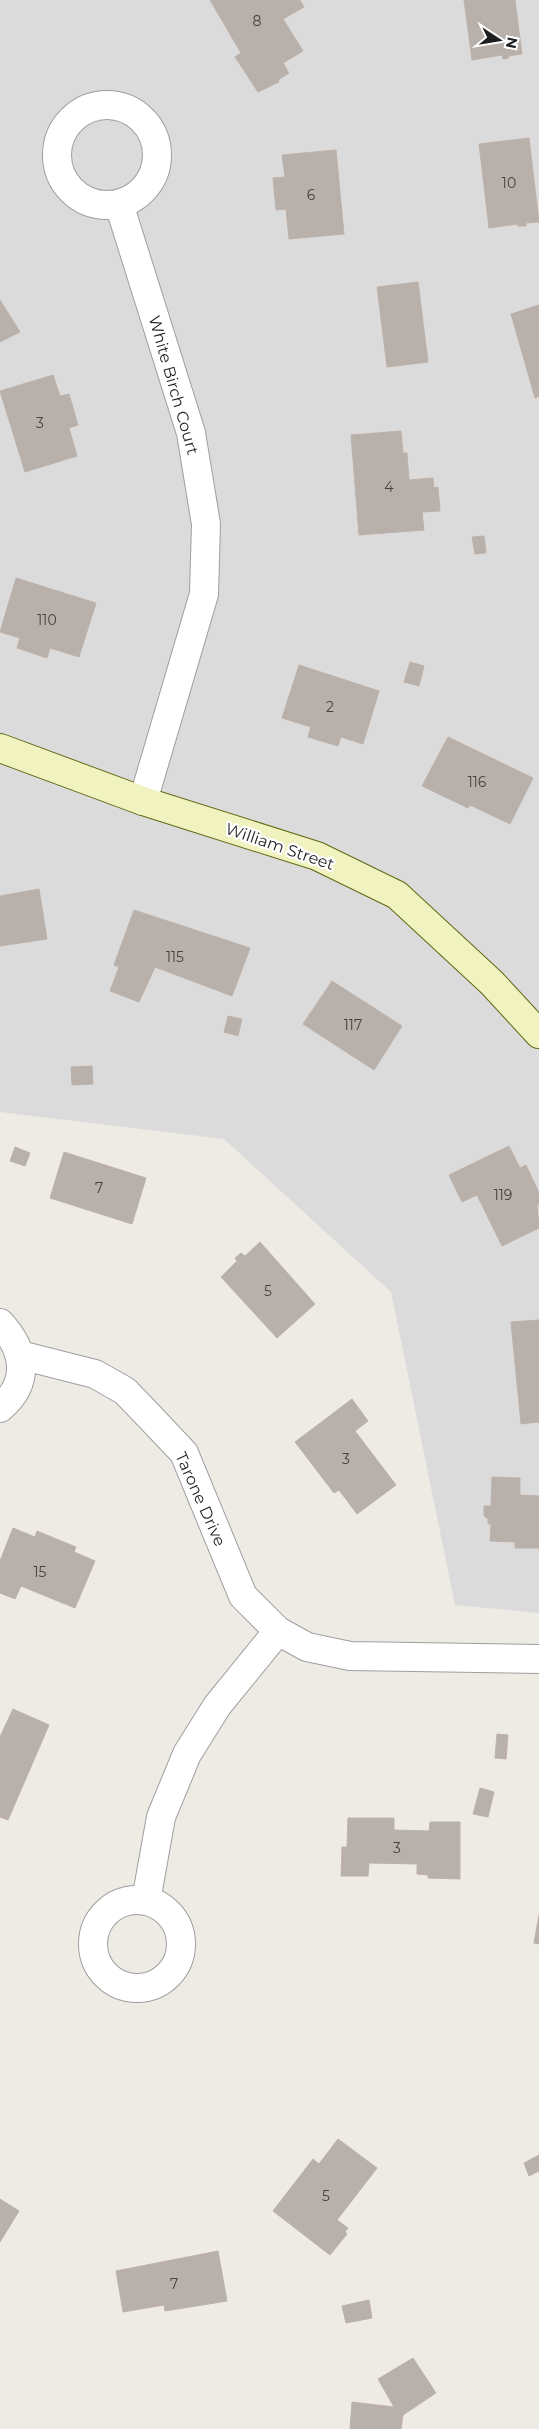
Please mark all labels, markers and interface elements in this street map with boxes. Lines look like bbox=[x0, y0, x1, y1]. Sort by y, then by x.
house number: 8 bbox=[253, 12, 262, 30]
north arrow bbox=[474, 15, 524, 65]
text: N bbox=[502, 35, 522, 50]
house number: 10 bbox=[502, 174, 516, 192]
house number: 6 bbox=[307, 186, 316, 204]
street label: White Birch Court bbox=[145, 313, 203, 457]
house number: 3 bbox=[36, 414, 44, 432]
house number: 4 bbox=[384, 478, 394, 496]
house number: 110 bbox=[37, 611, 57, 629]
house number: 2 bbox=[326, 698, 334, 716]
house number: 116 bbox=[468, 773, 487, 791]
street label: William Street bbox=[223, 819, 337, 874]
house number: 115 bbox=[166, 948, 184, 966]
house number: 117 bbox=[344, 1016, 362, 1034]
house number: 7 bbox=[95, 1179, 103, 1197]
house number: 119 bbox=[494, 1186, 512, 1204]
house number: 5 bbox=[264, 1282, 272, 1300]
street label: Tarone Drive bbox=[171, 1449, 230, 1549]
house number: 3 bbox=[342, 1450, 350, 1468]
house number: 15 bbox=[34, 1563, 47, 1581]
house number: 3 bbox=[393, 1839, 401, 1857]
house number: 5 bbox=[322, 2187, 330, 2205]
house number: 7 bbox=[170, 2275, 178, 2293]

